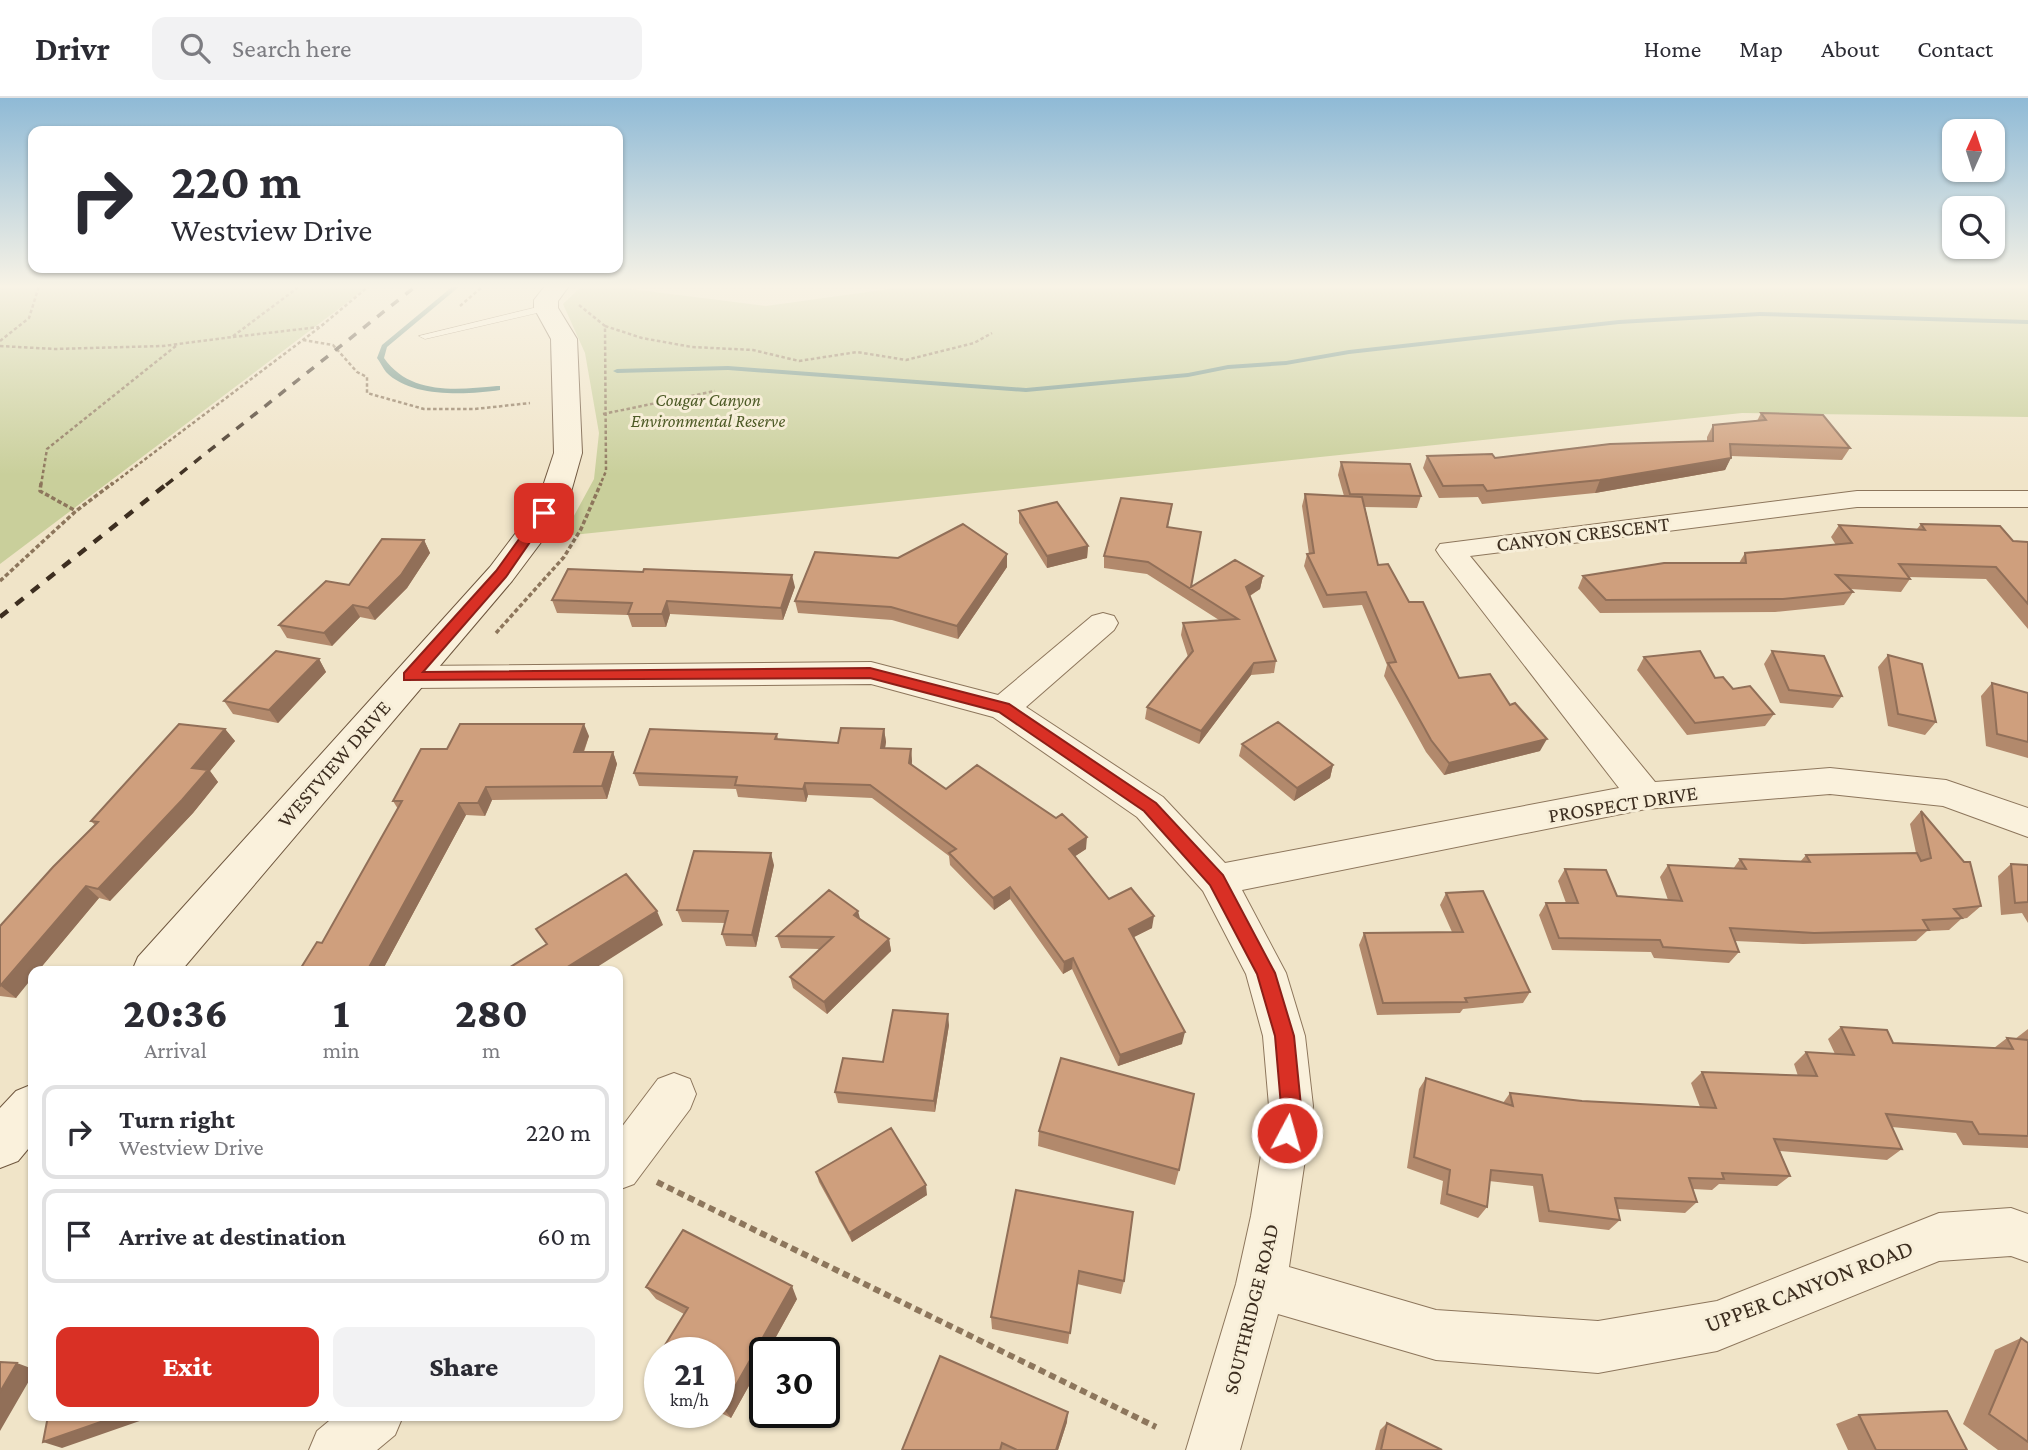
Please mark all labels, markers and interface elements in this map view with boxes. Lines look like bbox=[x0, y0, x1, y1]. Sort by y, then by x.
search box bbox=[152, 17, 642, 80]
icon: search bbox=[176, 29, 214, 67]
text: Drivr bbox=[35, 30, 110, 67]
text: Search here bbox=[232, 34, 351, 63]
text: Home bbox=[1644, 35, 1701, 62]
text: Map bbox=[1739, 35, 1783, 62]
text: About bbox=[1821, 35, 1879, 62]
text: Contact bbox=[1917, 35, 1993, 62]
north arrow bbox=[1942, 119, 2006, 182]
map controls bbox=[1942, 119, 2005, 259]
icon: right bbox=[56, 154, 147, 245]
text: 220 m bbox=[171, 154, 301, 209]
button: search bbox=[1942, 196, 2005, 259]
text: Westview Drive bbox=[171, 212, 372, 248]
park label: Cougar Canyon Environmental Reserve bbox=[631, 390, 785, 431]
pin bbox=[514, 483, 574, 543]
icon: arrive bbox=[525, 494, 563, 532]
street label: CANYON CRESCENT bbox=[1495, 511, 1672, 557]
street label: WESTVIEW DRIVE bbox=[272, 696, 396, 832]
street label: PROSPECT DRIVE bbox=[1547, 780, 1699, 828]
text: 20:36 bbox=[123, 989, 228, 1036]
text: 1 bbox=[333, 989, 349, 1036]
text: 280 bbox=[455, 989, 528, 1036]
text: Arrival bbox=[144, 1037, 207, 1063]
text: min bbox=[323, 1037, 360, 1063]
text: m bbox=[482, 1037, 501, 1063]
position arrow bbox=[1250, 1096, 1324, 1170]
text: Turn right bbox=[119, 1105, 235, 1134]
icon: right bbox=[60, 1113, 98, 1151]
text: 220 m bbox=[526, 1118, 591, 1147]
text: Westview Drive bbox=[119, 1134, 264, 1160]
icon: arrive bbox=[60, 1217, 98, 1255]
street label: SOUTHRIDGE ROAD bbox=[1218, 1221, 1284, 1397]
text: Arrive at destination bbox=[119, 1222, 346, 1251]
text: 60 m bbox=[537, 1222, 591, 1251]
street label: UPPER CANYON ROAD bbox=[1701, 1233, 1917, 1338]
button: Exit bbox=[56, 1327, 319, 1407]
button: Share bbox=[333, 1327, 595, 1407]
speed limit sign: 30 bbox=[749, 1337, 840, 1428]
text: 21 bbox=[674, 1354, 705, 1393]
text: km/h bbox=[670, 1390, 709, 1410]

